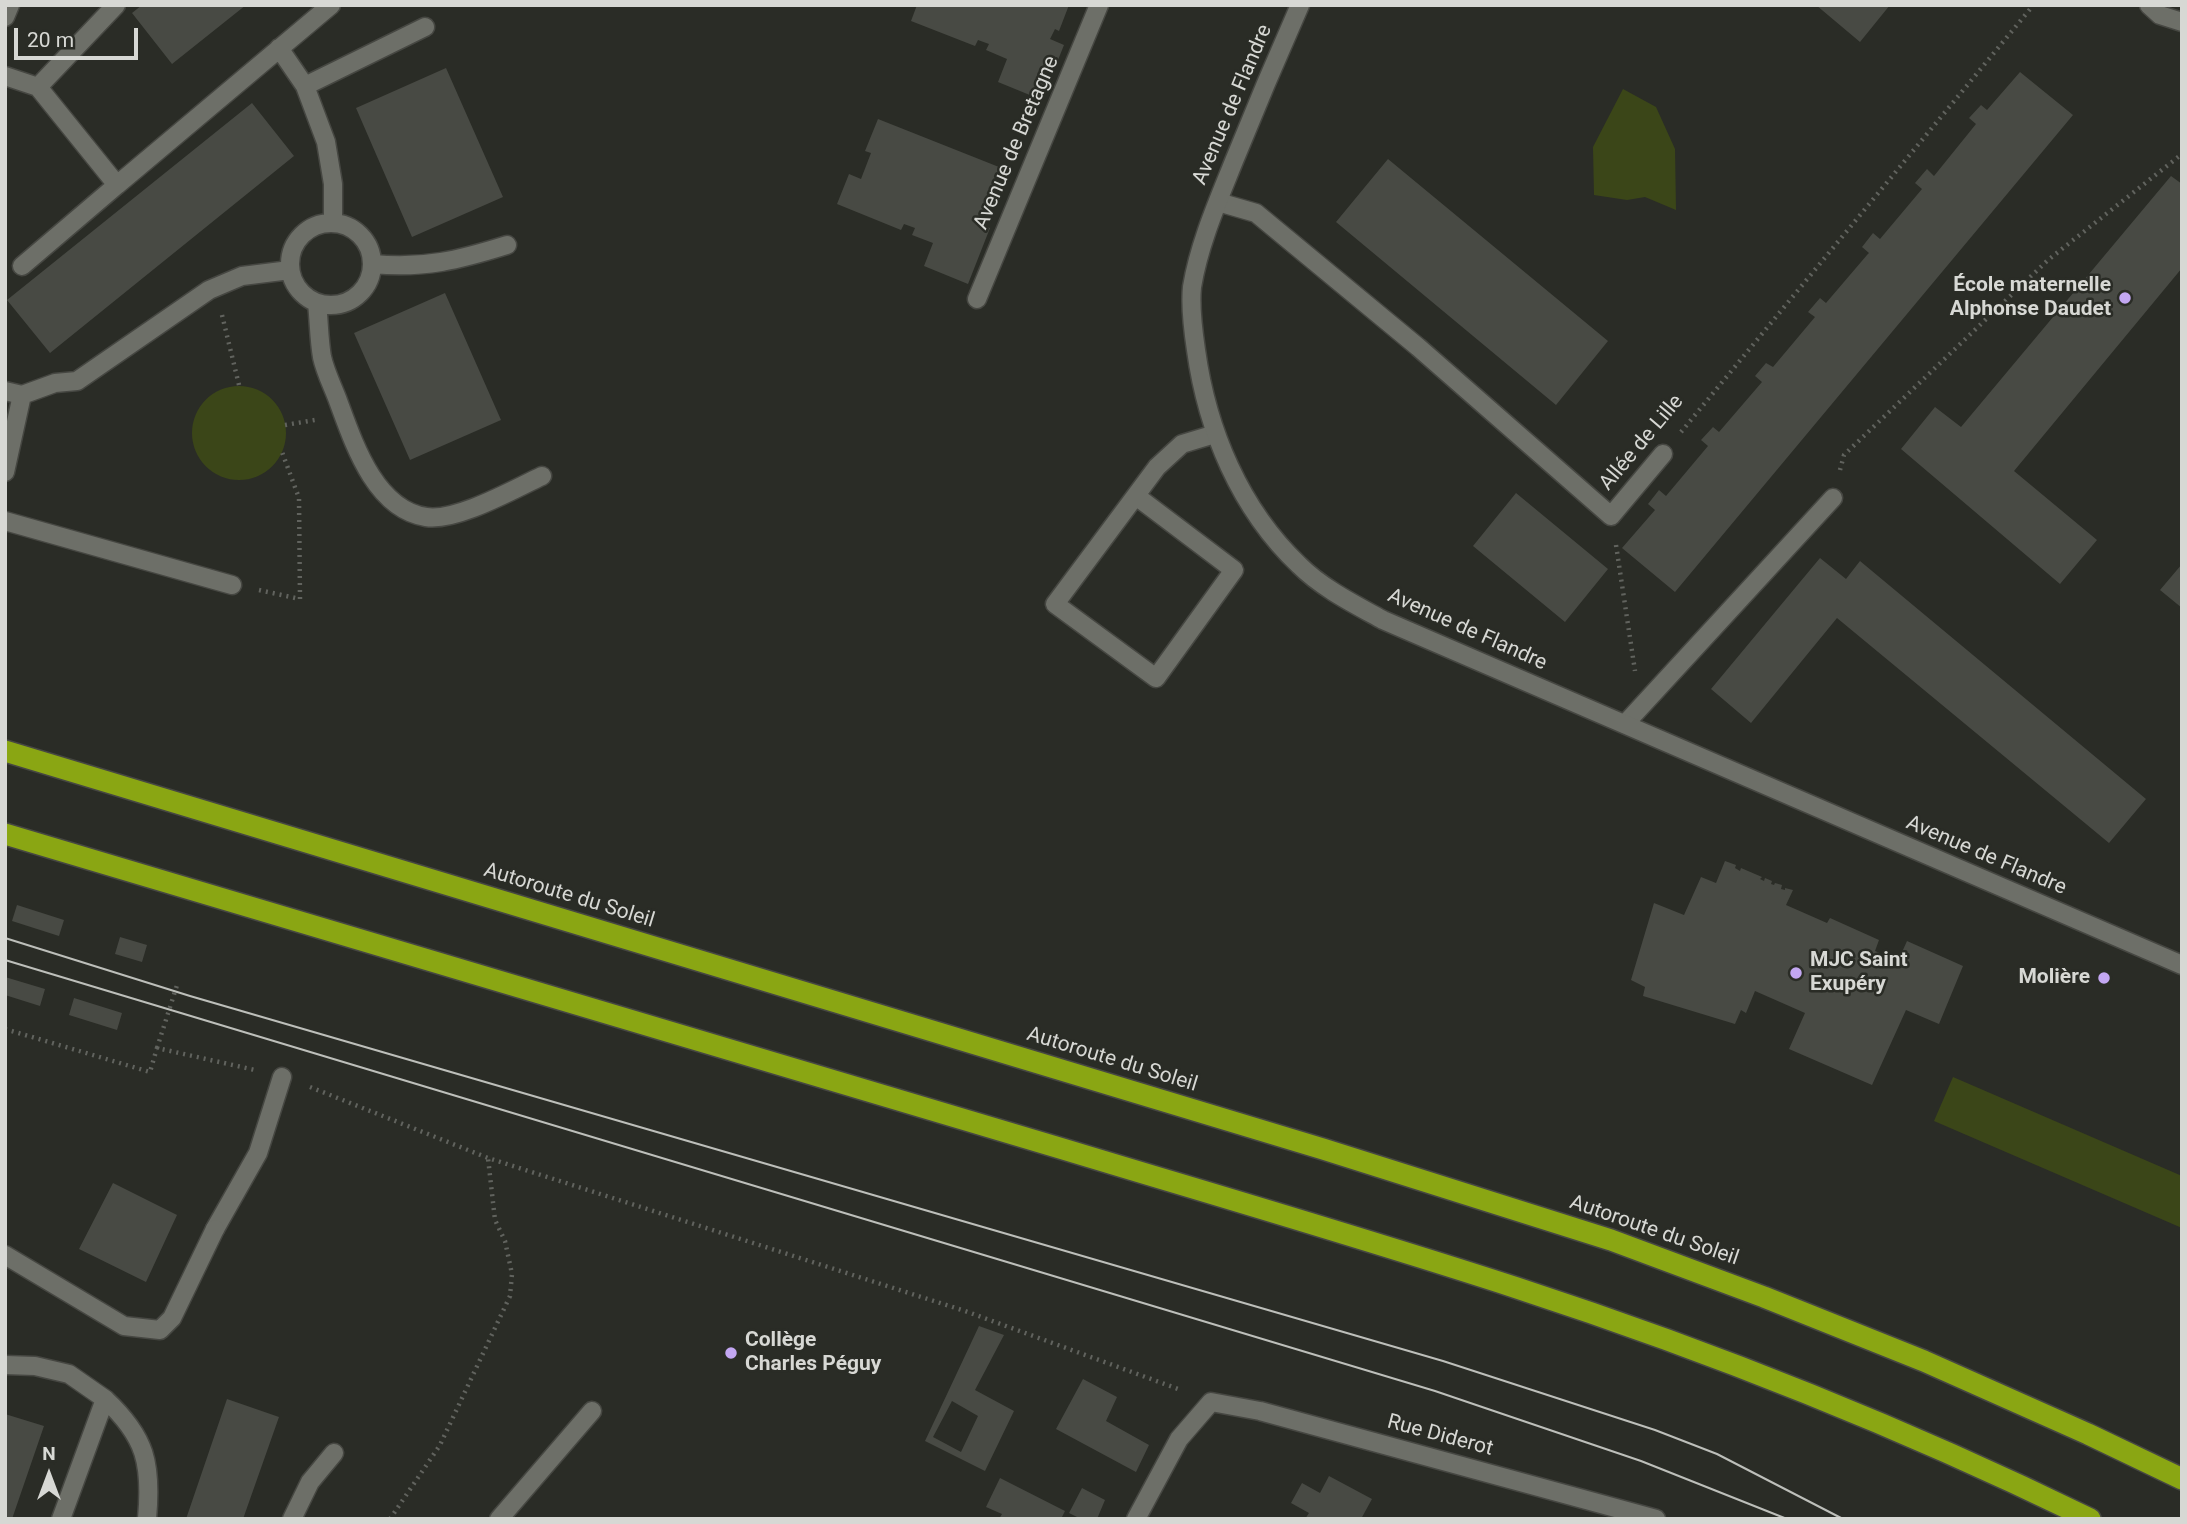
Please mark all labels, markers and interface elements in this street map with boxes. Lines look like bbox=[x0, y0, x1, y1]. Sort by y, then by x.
scale bar bbox=[18, 14, 142, 58]
street label: Avenue de Flandre bbox=[1188, 21, 1278, 189]
text: 20 m bbox=[27, 28, 74, 52]
street label: Avenue de Bretagne bbox=[969, 52, 1065, 234]
place label: École maternelle Alphonse Daudet bbox=[1950, 273, 2111, 323]
marker: École maternelle Alphonse Daudet bbox=[2117, 290, 2133, 306]
street label: Allée de Lille bbox=[1595, 390, 1689, 496]
street label: Avenue de Flandre bbox=[1383, 584, 1551, 676]
street label: Avenue de Flandre bbox=[1902, 811, 2070, 901]
street label: Autoroute du Soleil bbox=[481, 858, 657, 934]
place label: MJC Saint Exupéry bbox=[1810, 948, 1908, 998]
marker: MJC Saint Exupéry bbox=[1788, 965, 1804, 981]
place label: Molière bbox=[2018, 965, 2090, 991]
marker: Molière bbox=[2096, 970, 2112, 986]
street label: Autoroute du Soleil bbox=[1024, 1022, 1200, 1098]
street label: Autoroute du Soleil bbox=[1566, 1190, 1742, 1272]
place label: Collège Charles Péguy bbox=[745, 1328, 881, 1378]
marker: Collège Charles Péguy bbox=[723, 1345, 739, 1361]
street label: Rue Diderot bbox=[1384, 1410, 1496, 1462]
north arrow bbox=[14, 1440, 84, 1510]
text: N bbox=[42, 1442, 56, 1465]

